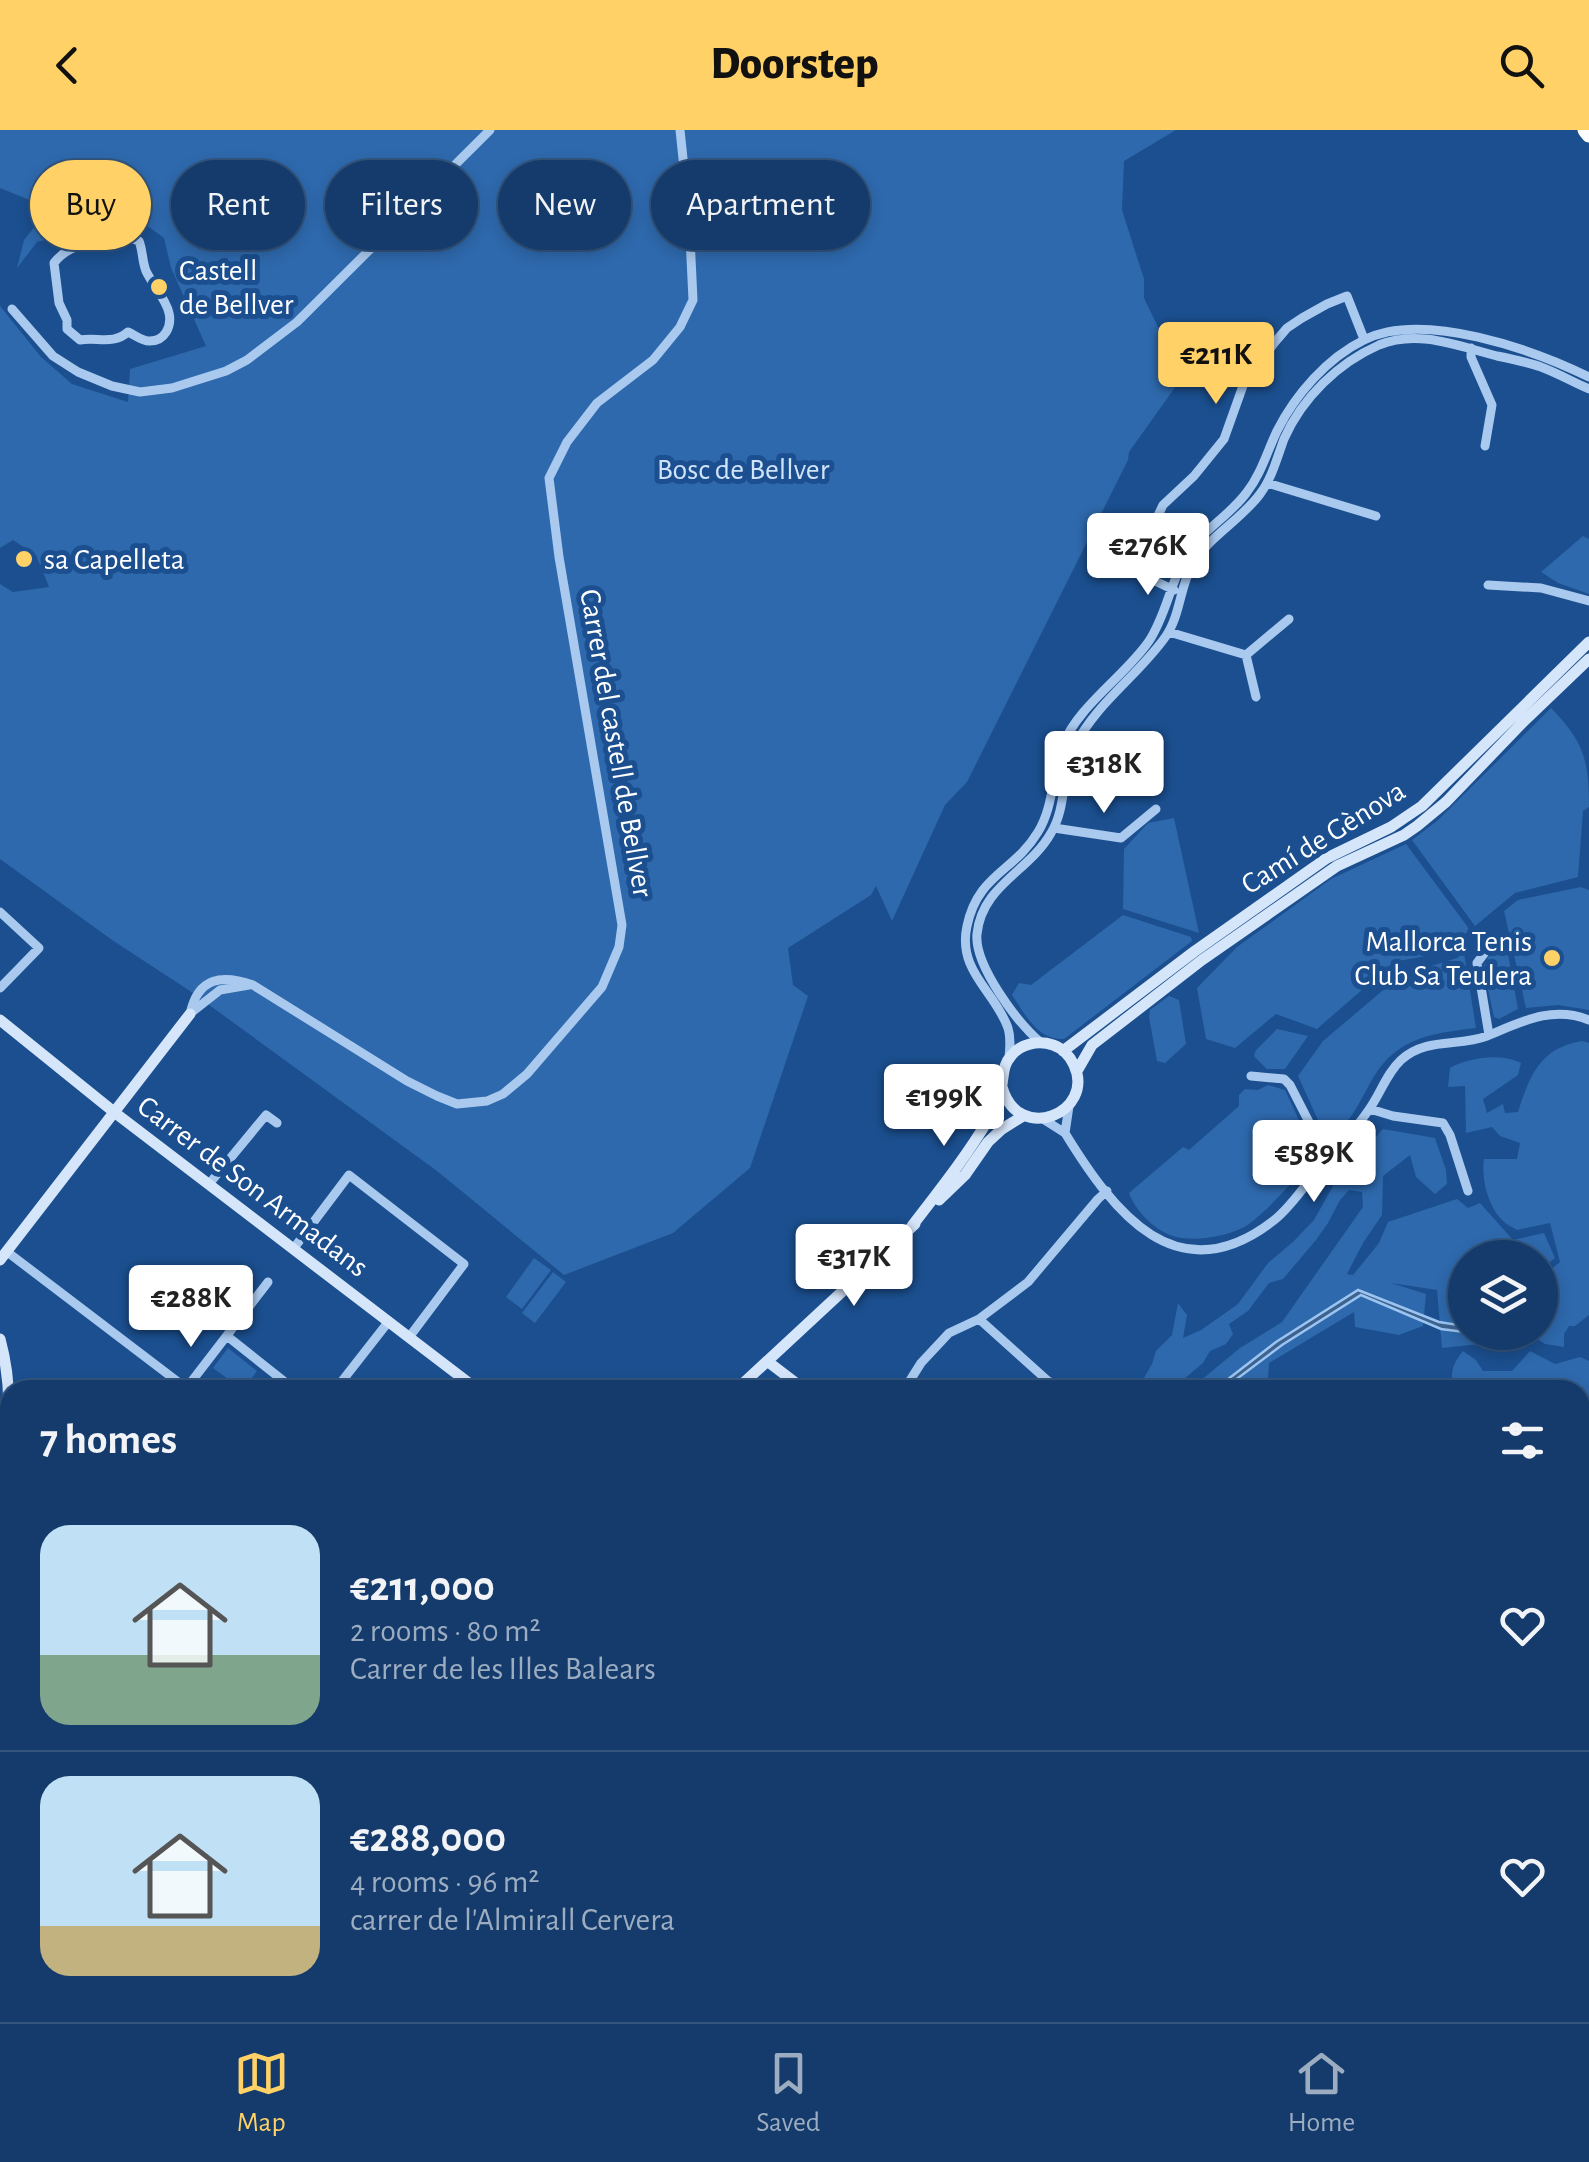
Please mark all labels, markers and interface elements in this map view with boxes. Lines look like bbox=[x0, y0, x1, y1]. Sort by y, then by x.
icon: back bbox=[40, 38, 95, 93]
icon: search bbox=[1494, 38, 1549, 93]
text: Doorstep bbox=[710, 42, 879, 87]
chip: Buy bbox=[30, 160, 151, 250]
chip: Rent bbox=[171, 160, 305, 250]
chip: Filters bbox=[325, 160, 478, 250]
chip: New bbox=[498, 160, 631, 250]
chip: Apartment bbox=[651, 160, 870, 250]
place label: Castell de Bellver bbox=[179, 256, 294, 320]
marker: Castell de Bellver bbox=[148, 276, 170, 298]
pin: €211K bbox=[1146, 322, 1286, 407]
text: €211K bbox=[1180, 338, 1252, 370]
park label: Bosc de Bellver bbox=[657, 455, 830, 485]
pin: €276K bbox=[1078, 513, 1218, 598]
text: €276K bbox=[1109, 529, 1187, 561]
place label: sa Capelleta bbox=[44, 545, 185, 575]
marker: sa Capelleta bbox=[13, 548, 35, 570]
street label: Carrer del castell de Bellver bbox=[574, 587, 658, 900]
pin: €318K bbox=[1034, 731, 1174, 816]
text: €318K bbox=[1067, 747, 1141, 779]
street label: Camí de Gènova bbox=[1236, 776, 1411, 900]
place label: Mallorca Tenis Club Sa Teulera bbox=[1355, 927, 1532, 991]
marker: Mallorca Tenis Club Sa Teulera bbox=[1541, 947, 1563, 969]
pin: €199K bbox=[874, 1064, 1014, 1149]
text: €199K bbox=[906, 1080, 982, 1112]
street label: Carrer de Son Armadans bbox=[132, 1091, 373, 1283]
pin: €589K bbox=[1244, 1120, 1384, 1205]
text: €589K bbox=[1275, 1136, 1353, 1168]
pin: €317K bbox=[784, 1224, 924, 1309]
text: €317K bbox=[818, 1240, 890, 1272]
map controls bbox=[1448, 1240, 1558, 1350]
button: layers bbox=[1448, 1240, 1558, 1350]
pin: €288K bbox=[121, 1265, 261, 1350]
text: €288K bbox=[151, 1281, 231, 1313]
icon: filters bbox=[1495, 1413, 1550, 1468]
text: 7 homes bbox=[40, 1419, 177, 1461]
icon: home bbox=[120, 1565, 240, 1685]
text: €211,000 bbox=[350, 1566, 495, 1608]
icon: heart bbox=[1495, 1598, 1550, 1653]
text: 2 rooms · 80 m² bbox=[350, 1615, 541, 1647]
text: Carrer de les Illes Balears bbox=[350, 1653, 656, 1685]
icon: home bbox=[120, 1816, 240, 1936]
text: €288,000 bbox=[350, 1817, 506, 1859]
icon: heart bbox=[1495, 1849, 1550, 1904]
text: 4 rooms · 96 m² bbox=[350, 1866, 540, 1898]
text: carrer de l'Almirall Cervera bbox=[350, 1904, 675, 1936]
tab: Map bbox=[234, 2046, 289, 2140]
tab: Saved bbox=[756, 2046, 820, 2140]
tab: Home bbox=[1288, 2046, 1355, 2140]

